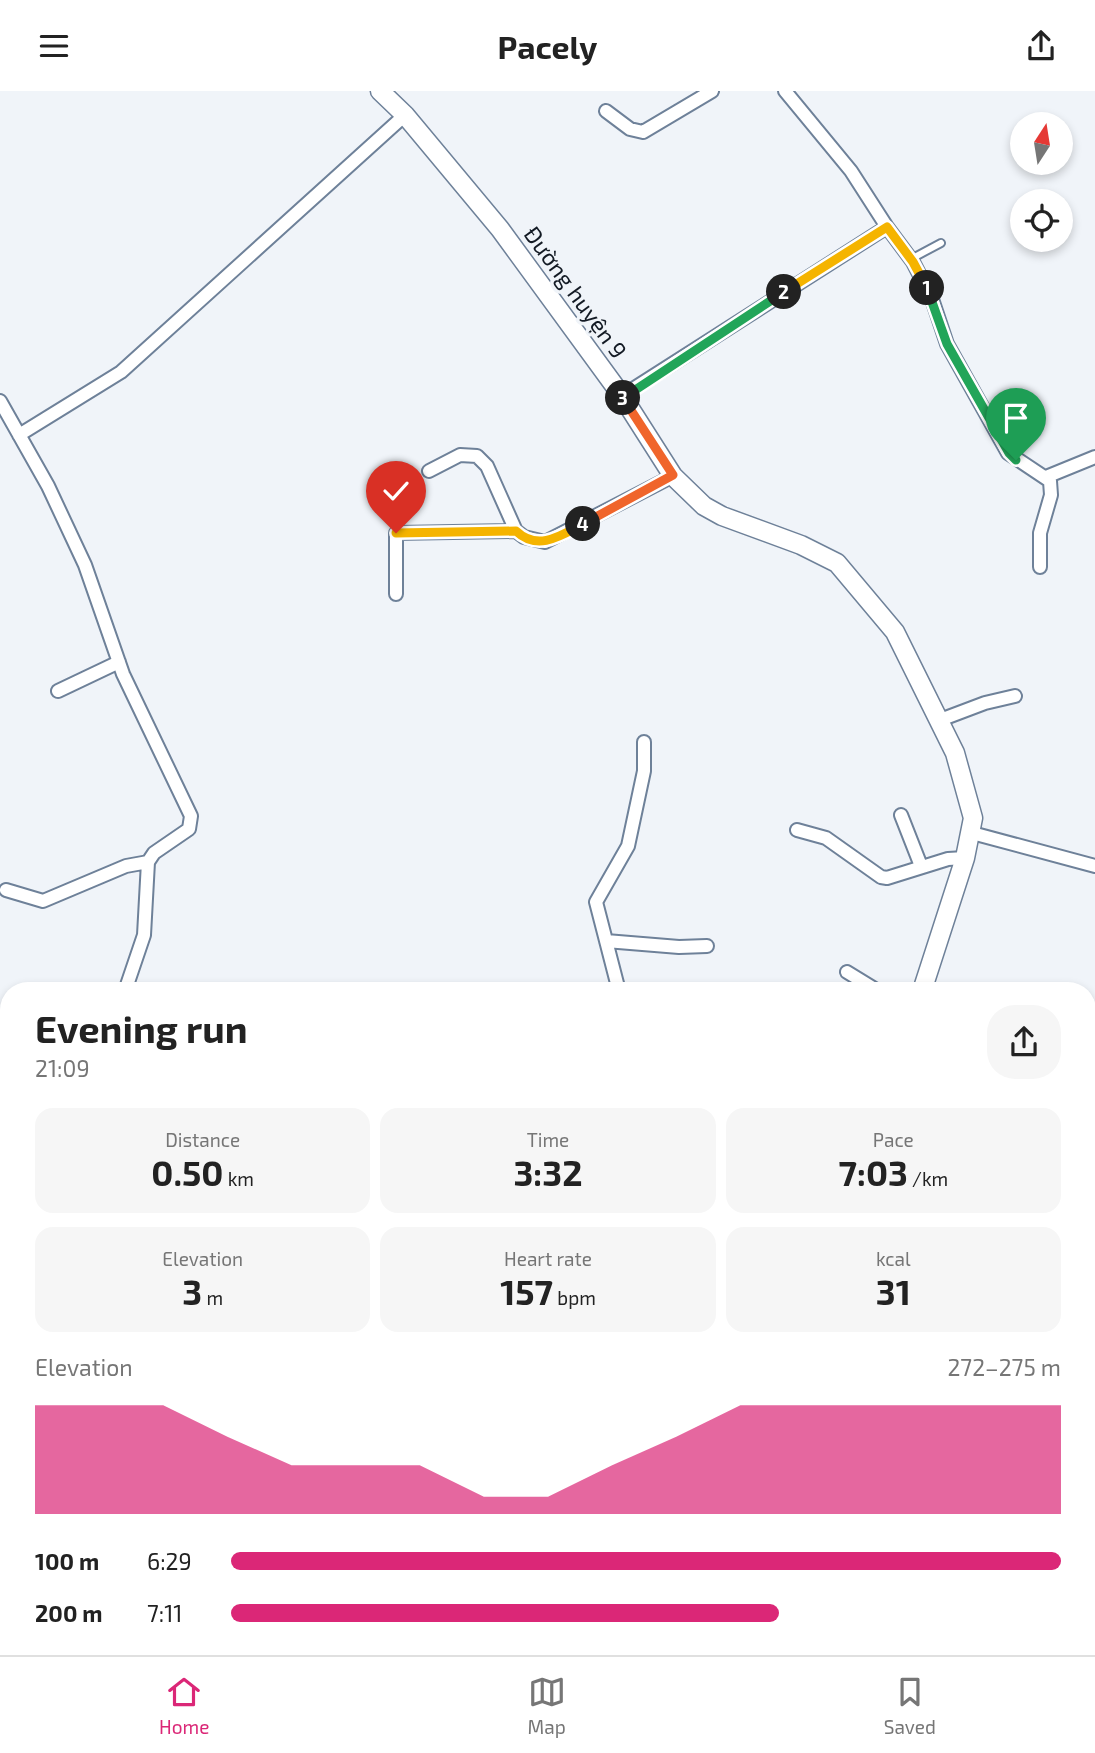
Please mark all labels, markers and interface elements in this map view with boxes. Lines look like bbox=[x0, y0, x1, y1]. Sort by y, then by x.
icon: menu bbox=[35, 27, 73, 65]
text: Pacely bbox=[498, 27, 597, 65]
icon: share bbox=[1022, 27, 1060, 65]
north arrow bbox=[1010, 112, 1073, 175]
map controls bbox=[1010, 112, 1073, 252]
button: locate bbox=[1010, 189, 1073, 252]
street label: Đường huyện 9 bbox=[519, 221, 633, 363]
pin: 1 bbox=[909, 271, 944, 305]
pin: 2 bbox=[766, 275, 802, 309]
text: 1 bbox=[922, 276, 931, 299]
text: 2 bbox=[778, 280, 789, 303]
pin: 3 bbox=[606, 381, 640, 415]
text: 3 bbox=[617, 386, 628, 409]
pin bbox=[986, 388, 1046, 460]
icon: arrive bbox=[997, 399, 1035, 437]
pin bbox=[366, 461, 426, 533]
icon: check bbox=[377, 472, 415, 510]
pin: 4 bbox=[566, 507, 600, 541]
text: 4 bbox=[576, 512, 589, 535]
text: Evening run bbox=[35, 1005, 248, 1051]
button: share bbox=[987, 1005, 1061, 1079]
text: 21:09 bbox=[35, 1054, 90, 1082]
text: Distance bbox=[165, 1128, 240, 1151]
text: Time bbox=[527, 1128, 569, 1151]
text: Pace bbox=[873, 1128, 914, 1151]
text: 0.50 bbox=[151, 1151, 223, 1193]
text: 3:32 bbox=[513, 1151, 583, 1193]
text: 7:03 bbox=[838, 1151, 908, 1193]
text: km bbox=[223, 1167, 254, 1190]
text: /km bbox=[908, 1167, 948, 1190]
text: Elevation bbox=[162, 1247, 243, 1270]
text: Heart rate bbox=[504, 1247, 592, 1270]
text: kcal bbox=[876, 1247, 911, 1270]
text: 3 bbox=[182, 1270, 202, 1312]
text: 157 bbox=[500, 1270, 553, 1312]
text: 31 bbox=[876, 1270, 911, 1312]
text: m bbox=[202, 1286, 223, 1309]
text: bpm bbox=[553, 1286, 596, 1309]
text: Elevation bbox=[35, 1353, 133, 1381]
text: 272–275 m bbox=[947, 1353, 1061, 1381]
text: 100 m bbox=[35, 1547, 99, 1575]
text: 6:29 bbox=[147, 1547, 192, 1575]
text: 200 m bbox=[35, 1599, 103, 1627]
text: 7:11 bbox=[147, 1599, 183, 1627]
tab: Home bbox=[159, 1673, 209, 1738]
tab: Map bbox=[528, 1673, 566, 1738]
tab: Saved bbox=[884, 1673, 936, 1738]

